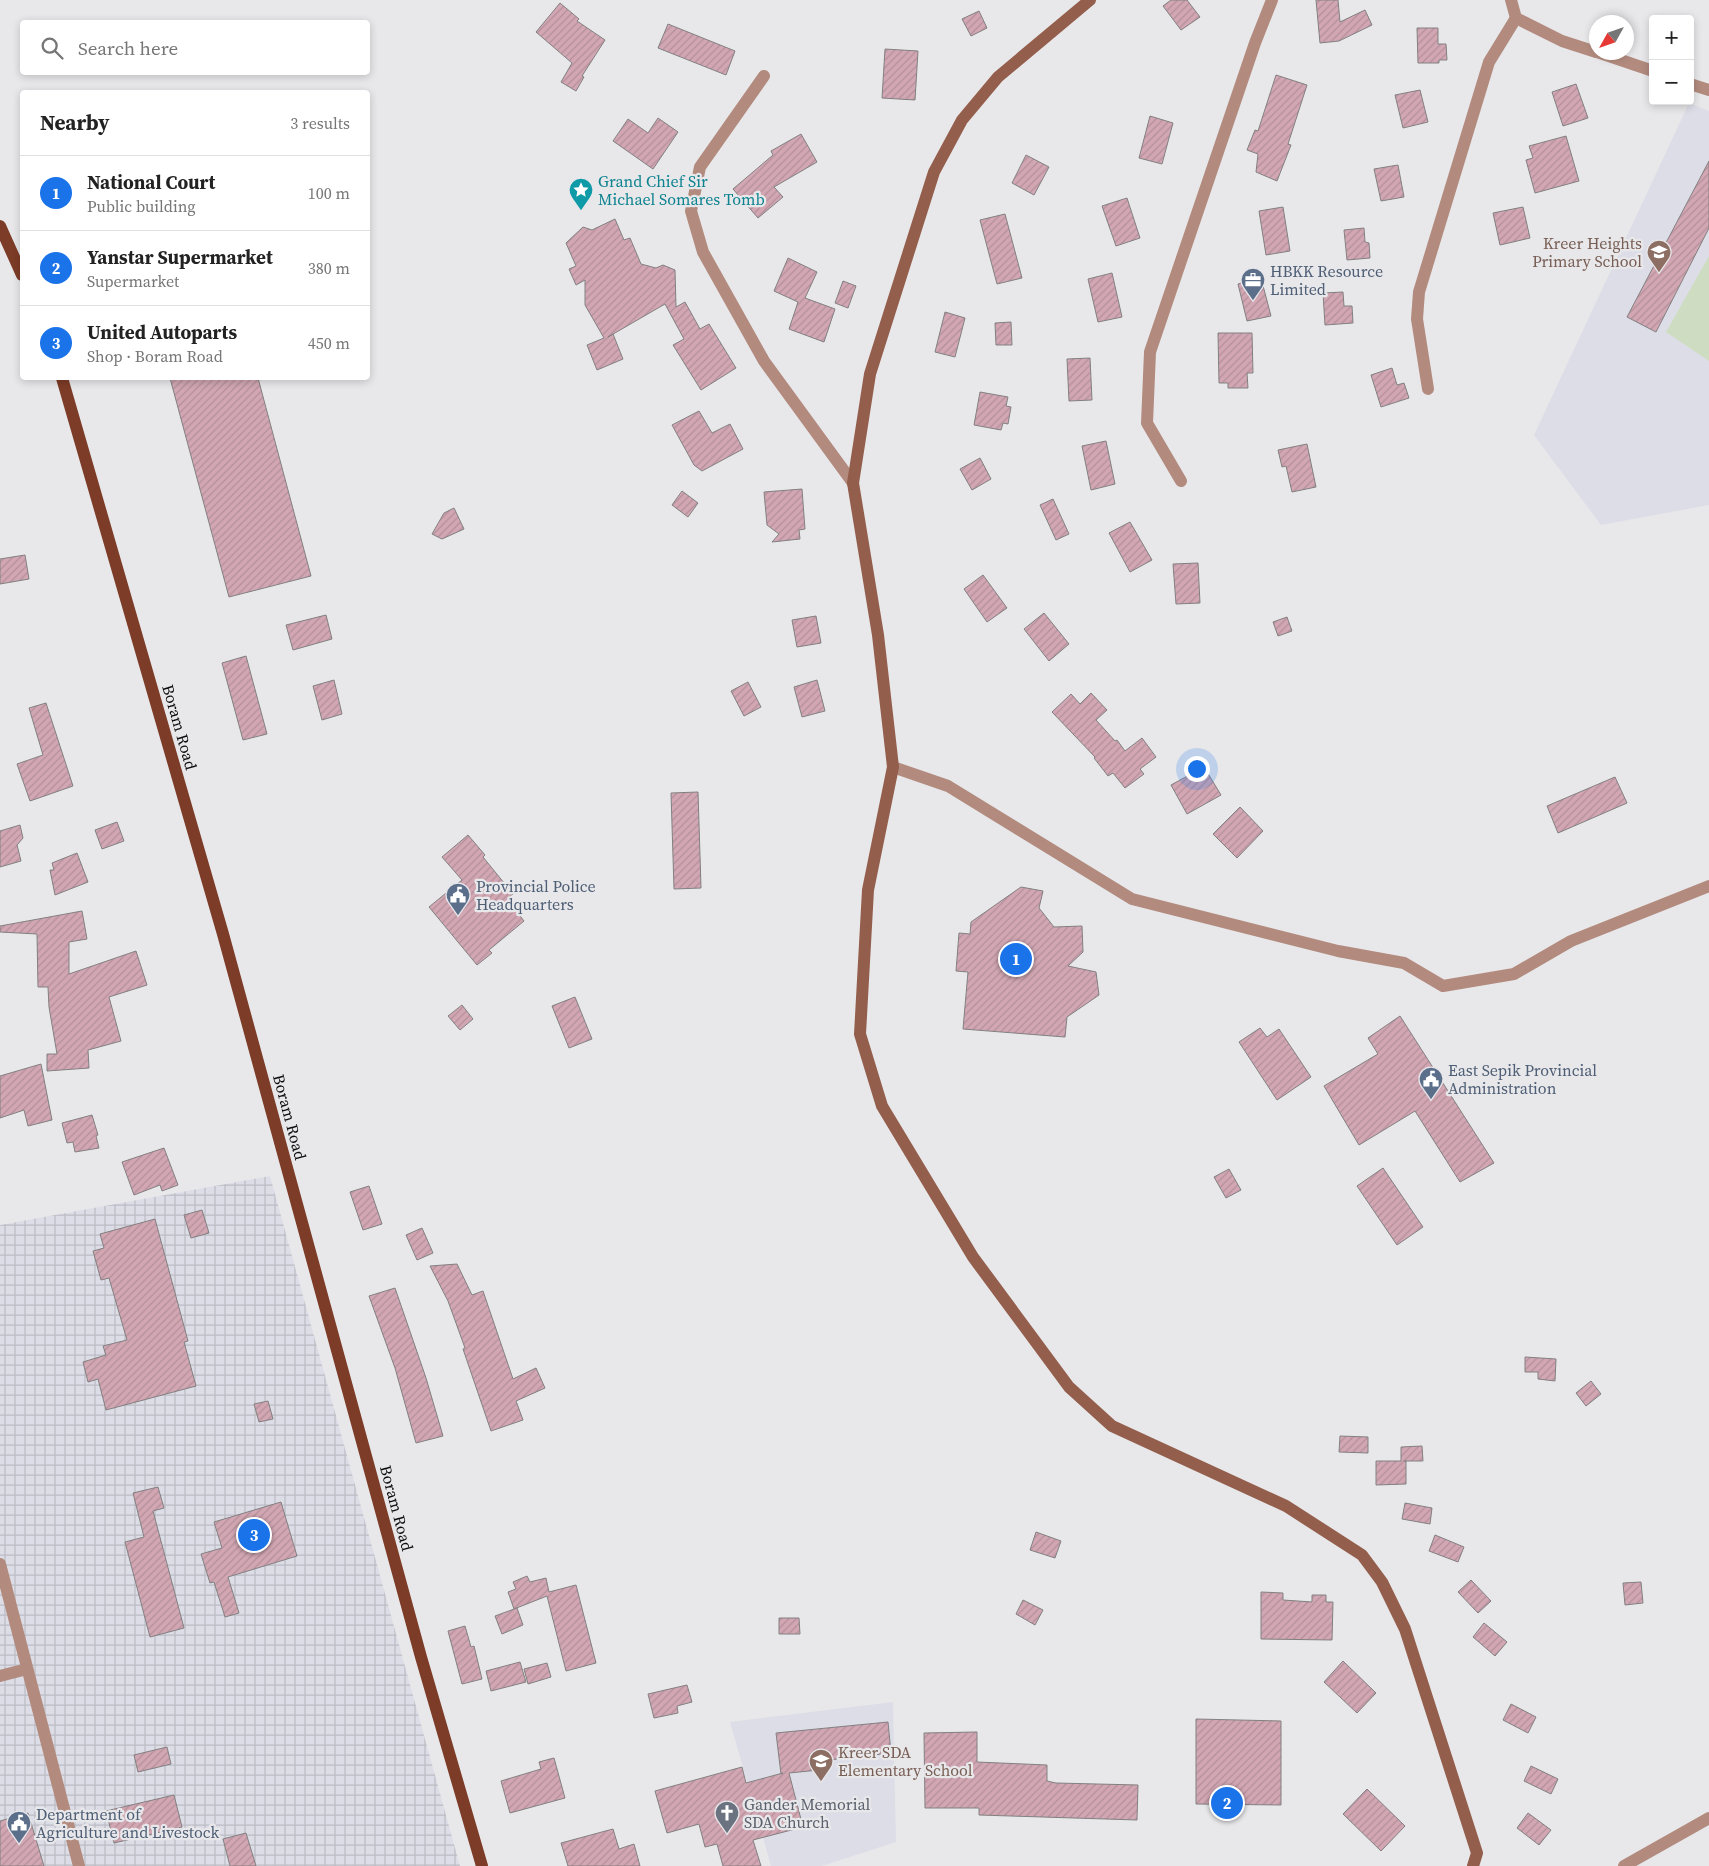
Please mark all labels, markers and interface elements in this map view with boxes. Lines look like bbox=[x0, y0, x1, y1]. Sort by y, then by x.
north arrow bbox=[1589, 15, 1634, 60]
map controls bbox=[1649, 15, 1694, 105]
button: + bbox=[1649, 15, 1694, 60]
search box bbox=[20, 20, 370, 75]
icon: search bbox=[38, 34, 66, 62]
text: Search here bbox=[78, 35, 178, 61]
button: − bbox=[1649, 60, 1694, 105]
text: Nearby bbox=[40, 108, 110, 137]
text: 3 results bbox=[290, 112, 350, 134]
text: National Court bbox=[87, 169, 215, 195]
place label: Grand Chief Sir Michael Somares Tomb bbox=[598, 170, 765, 210]
place icon: Grand Chief Sir Michael Somares Tomb bbox=[568, 177, 594, 211]
text: 1 bbox=[52, 182, 60, 204]
text: 100 m bbox=[308, 182, 350, 204]
text: Public building bbox=[87, 195, 196, 217]
place label: Kreer Heights Primary School bbox=[1532, 232, 1642, 272]
school or university icon: Kreer Heights Primary School bbox=[1646, 239, 1672, 273]
text: Yanstar Supermarket bbox=[87, 244, 273, 270]
text: 2 bbox=[52, 257, 60, 279]
text: 380 m bbox=[308, 257, 350, 279]
place label: HBKK Resource Limited bbox=[1270, 260, 1383, 300]
office icon: HBKK Resource Limited bbox=[1240, 267, 1266, 301]
text: Supermarket bbox=[87, 270, 179, 292]
text: United Autoparts bbox=[87, 319, 237, 345]
text: 3 bbox=[52, 332, 60, 354]
text: 450 m bbox=[308, 332, 350, 354]
text: Shop · Boram Road bbox=[87, 345, 223, 367]
street label: Boram Road bbox=[157, 682, 203, 772]
your location bbox=[1184, 756, 1210, 782]
place label: Provincial Police Headquarters bbox=[476, 875, 596, 915]
public building icon: Provincial Police Headquarters bbox=[445, 882, 471, 916]
pin: 1 bbox=[1000, 940, 1032, 978]
place label: East Sepik Provincial Administration bbox=[1448, 1059, 1597, 1099]
public building icon: East Sepik Provincial Administration bbox=[1418, 1066, 1444, 1100]
street label: Boram Road bbox=[268, 1072, 312, 1162]
street label: Boram Road bbox=[375, 1463, 419, 1553]
pin: 3 bbox=[238, 1516, 270, 1554]
place label: Kreer SDA Elementary School bbox=[838, 1741, 973, 1781]
school or university icon: Kreer SDA Elementary School bbox=[808, 1748, 834, 1782]
pin: 2 bbox=[1211, 1784, 1243, 1822]
place label: Gander Memorial SDA Church bbox=[744, 1793, 871, 1833]
church icon: Gander Memorial SDA Church bbox=[714, 1800, 740, 1834]
place label: Department of Agriculture and Livestock bbox=[36, 1803, 219, 1843]
public building icon: Department of Agriculture and Livestock bbox=[6, 1810, 32, 1844]

